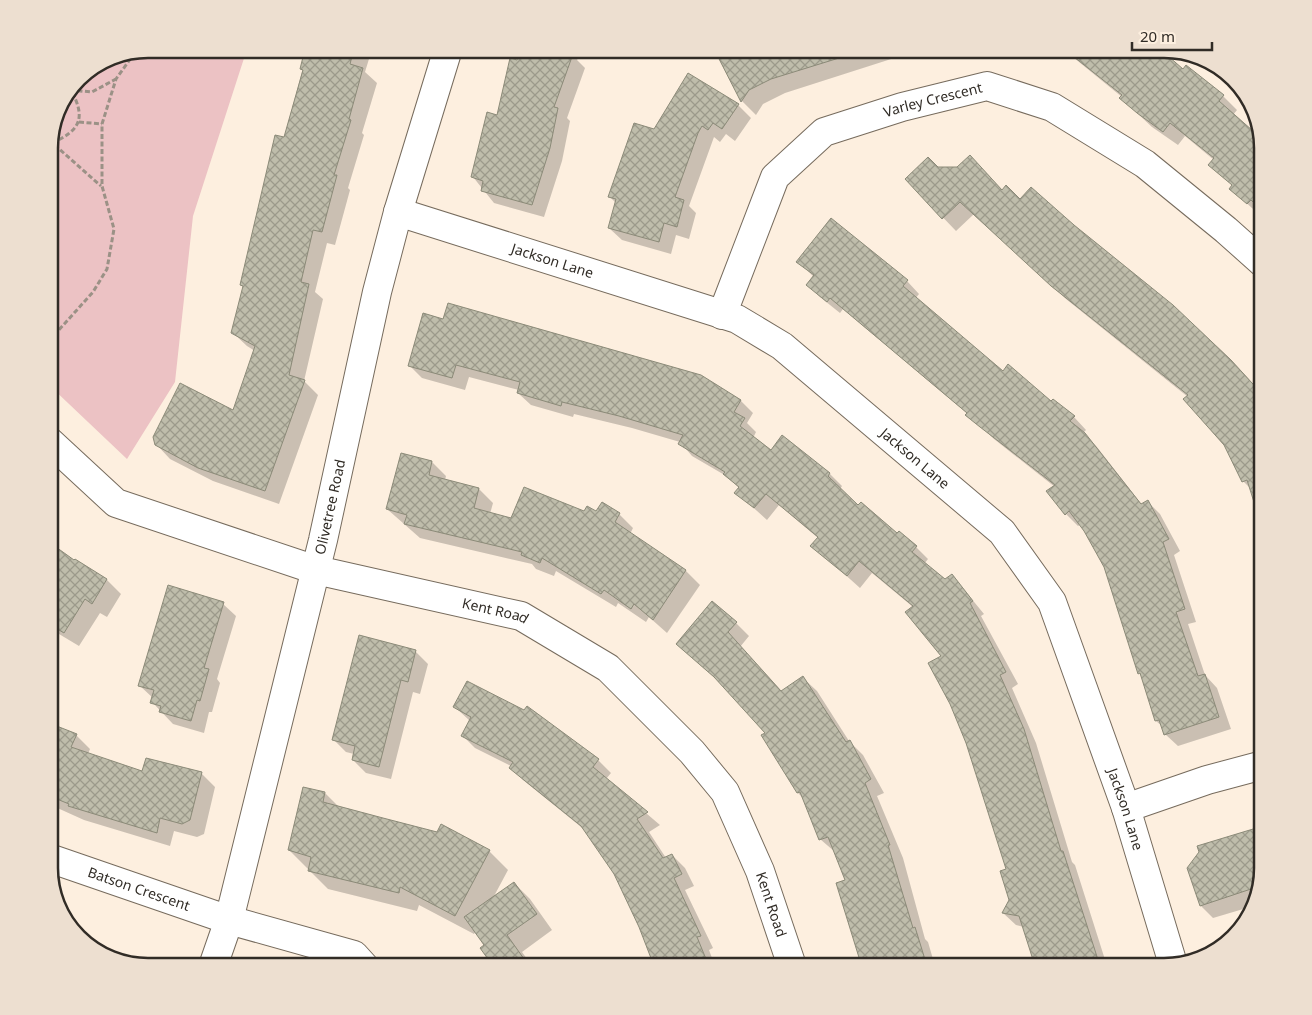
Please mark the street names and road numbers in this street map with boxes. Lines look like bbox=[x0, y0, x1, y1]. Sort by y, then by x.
street label: Varley Crescent bbox=[881, 78, 984, 121]
street label: Jackson Lane bbox=[507, 238, 596, 282]
street label: Jackson Lane bbox=[875, 422, 954, 493]
street label: Olivetree Road bbox=[310, 457, 349, 556]
street label: Kent Road bbox=[460, 593, 533, 628]
street label: Jackson Lane bbox=[1103, 764, 1148, 852]
street label: Batson Crescent bbox=[85, 862, 193, 915]
street label: Kent Road bbox=[752, 869, 792, 939]

